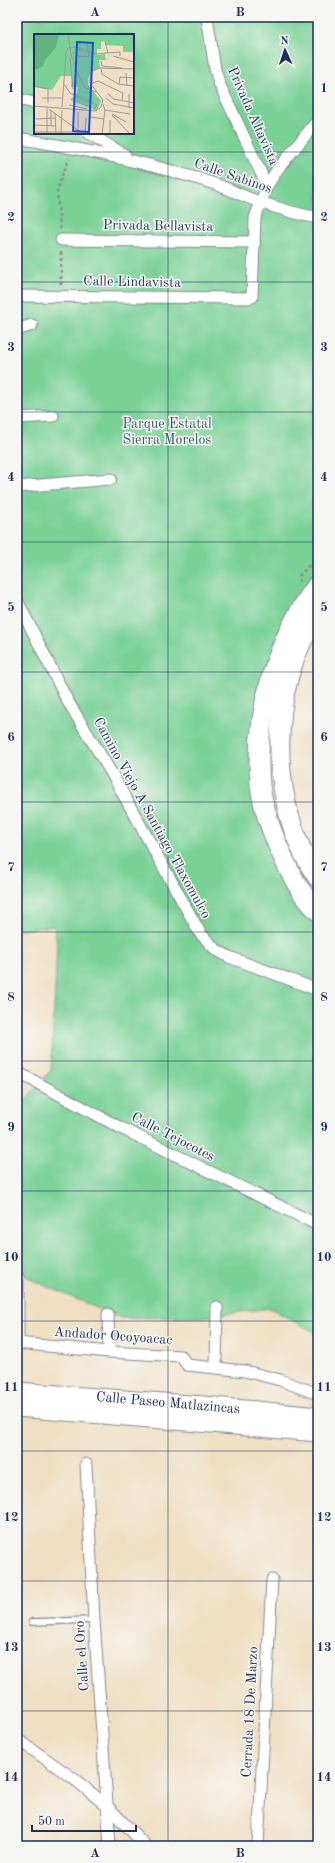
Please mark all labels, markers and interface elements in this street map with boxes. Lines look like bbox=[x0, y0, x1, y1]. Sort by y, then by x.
text: A bbox=[90, 6, 100, 19]
text: B bbox=[235, 6, 245, 19]
north arrow bbox=[265, 30, 305, 70]
inset map bbox=[34, 34, 134, 134]
text: N bbox=[280, 36, 290, 47]
street label: Privada Altavista bbox=[225, 65, 281, 167]
text: 1 bbox=[7, 82, 15, 95]
text: 1 bbox=[320, 82, 328, 95]
street label: Calle Sabinos bbox=[192, 156, 274, 196]
text: 2 bbox=[7, 211, 15, 224]
text: 2 bbox=[320, 211, 328, 224]
street label: Privada Bellavista bbox=[103, 218, 213, 234]
street label: Calle Lindavista bbox=[83, 274, 181, 290]
text: 3 bbox=[7, 341, 15, 354]
text: 3 bbox=[320, 341, 328, 354]
park label: Parque Estatal Sierra Morelos bbox=[122, 417, 212, 447]
text: 4 bbox=[7, 471, 15, 484]
text: 4 bbox=[320, 471, 328, 484]
text: 5 bbox=[7, 601, 15, 614]
text: 5 bbox=[320, 601, 328, 614]
street label: Camino Viejo A Santiago Tlaxomulco bbox=[91, 715, 213, 921]
text: 6 bbox=[7, 731, 15, 744]
text: 6 bbox=[320, 731, 328, 744]
text: 7 bbox=[7, 861, 15, 874]
text: 7 bbox=[320, 861, 328, 874]
text: 8 bbox=[7, 991, 15, 1004]
text: 8 bbox=[320, 991, 328, 1004]
street label: Calle Tejocotes bbox=[129, 1110, 217, 1164]
text: 9 bbox=[7, 1121, 15, 1134]
text: 9 bbox=[320, 1121, 328, 1134]
text: 10 bbox=[3, 1251, 19, 1264]
text: 10 bbox=[316, 1251, 332, 1264]
street label: Andador Ocoyoacac bbox=[53, 1325, 173, 1347]
text: 11 bbox=[3, 1381, 19, 1394]
text: 11 bbox=[316, 1381, 332, 1394]
street label: Calle Paseo Matlazincas bbox=[96, 1390, 240, 1416]
text: 12 bbox=[3, 1511, 19, 1524]
text: 12 bbox=[316, 1511, 332, 1524]
street label: Calle el Oro bbox=[73, 1620, 91, 1692]
text: 13 bbox=[3, 1641, 19, 1654]
text: 13 bbox=[316, 1641, 332, 1654]
street label: Cerrada 18 De Marzo bbox=[240, 1646, 260, 1778]
text: 14 bbox=[3, 1771, 19, 1784]
text: 14 bbox=[316, 1771, 332, 1784]
scale bar bbox=[32, 1807, 136, 1833]
text: 50 m bbox=[38, 1815, 65, 1828]
text: A bbox=[90, 1847, 100, 1860]
text: B bbox=[235, 1847, 245, 1860]

